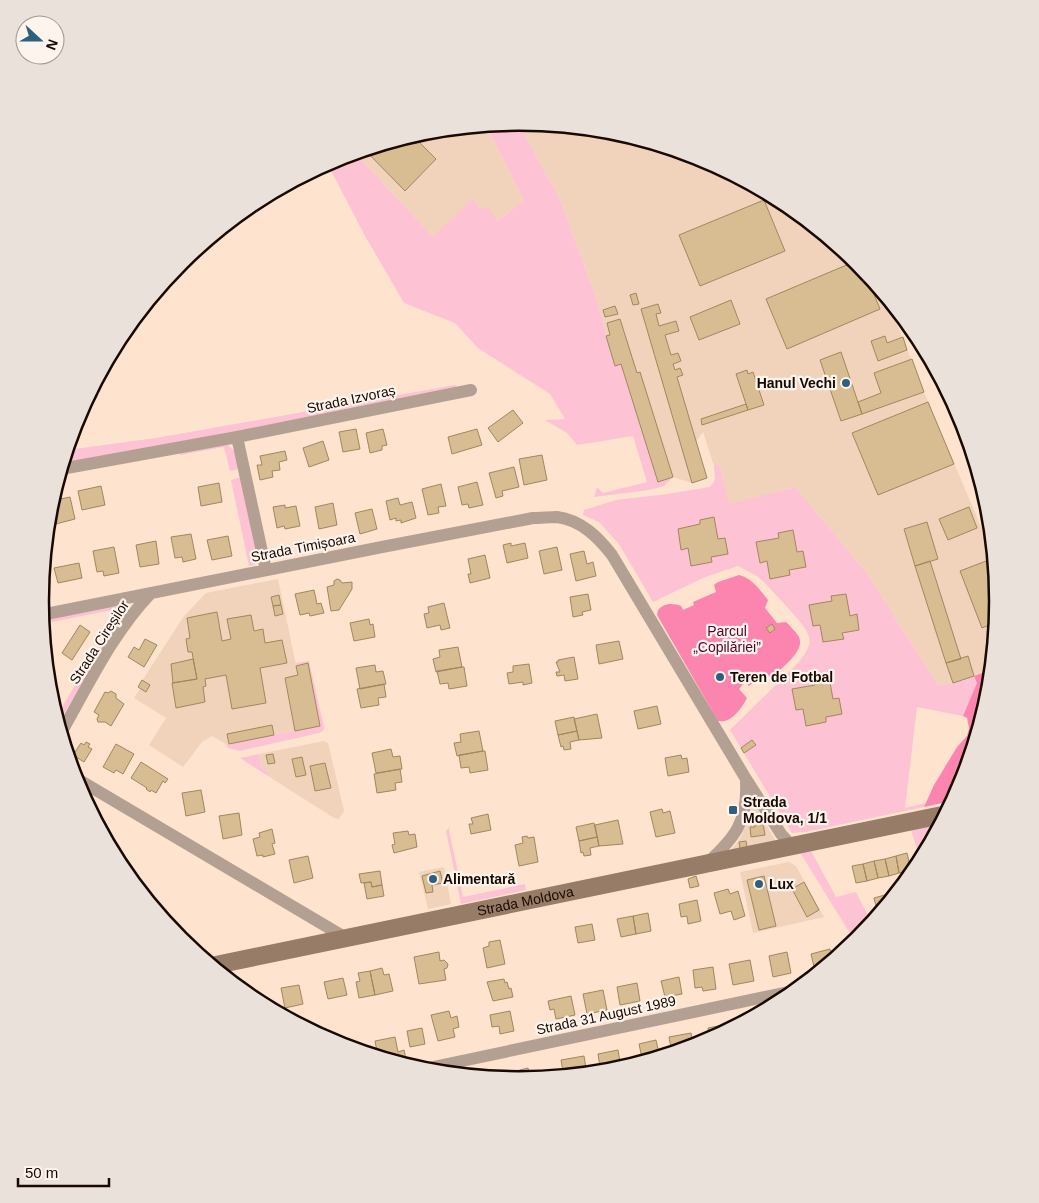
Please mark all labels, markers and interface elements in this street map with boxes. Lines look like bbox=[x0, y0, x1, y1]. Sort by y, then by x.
north arrow bbox=[15, 15, 65, 65]
text: N bbox=[43, 37, 61, 52]
place label: Hanul Vechi bbox=[757, 375, 836, 391]
marker: Hanul Vechi bbox=[840, 377, 852, 389]
street label: Strada Izvoraș bbox=[305, 382, 397, 416]
street label: Strada Timișoara bbox=[250, 529, 357, 565]
street label: Strada Cireșilor bbox=[66, 597, 132, 687]
park label: Parcul „Copilăriei” bbox=[693, 623, 761, 655]
place label: Teren de Fotbal bbox=[730, 669, 833, 685]
marker: Teren de Fotbal bbox=[714, 671, 726, 683]
place label: Strada Moldova, 1/1 bbox=[743, 794, 827, 826]
marker: Strada Moldova, 1/1 bbox=[727, 804, 739, 816]
place label: Alimentară bbox=[443, 871, 516, 887]
marker: Alimentară bbox=[427, 873, 439, 885]
place label: Lux bbox=[769, 876, 794, 892]
marker: Lux bbox=[753, 878, 765, 890]
street label: Strada Moldova bbox=[476, 883, 575, 919]
street label: Strada 31 August 1989 bbox=[535, 992, 678, 1038]
scale bar bbox=[18, 1156, 109, 1188]
text: 50 m bbox=[25, 1164, 58, 1181]

